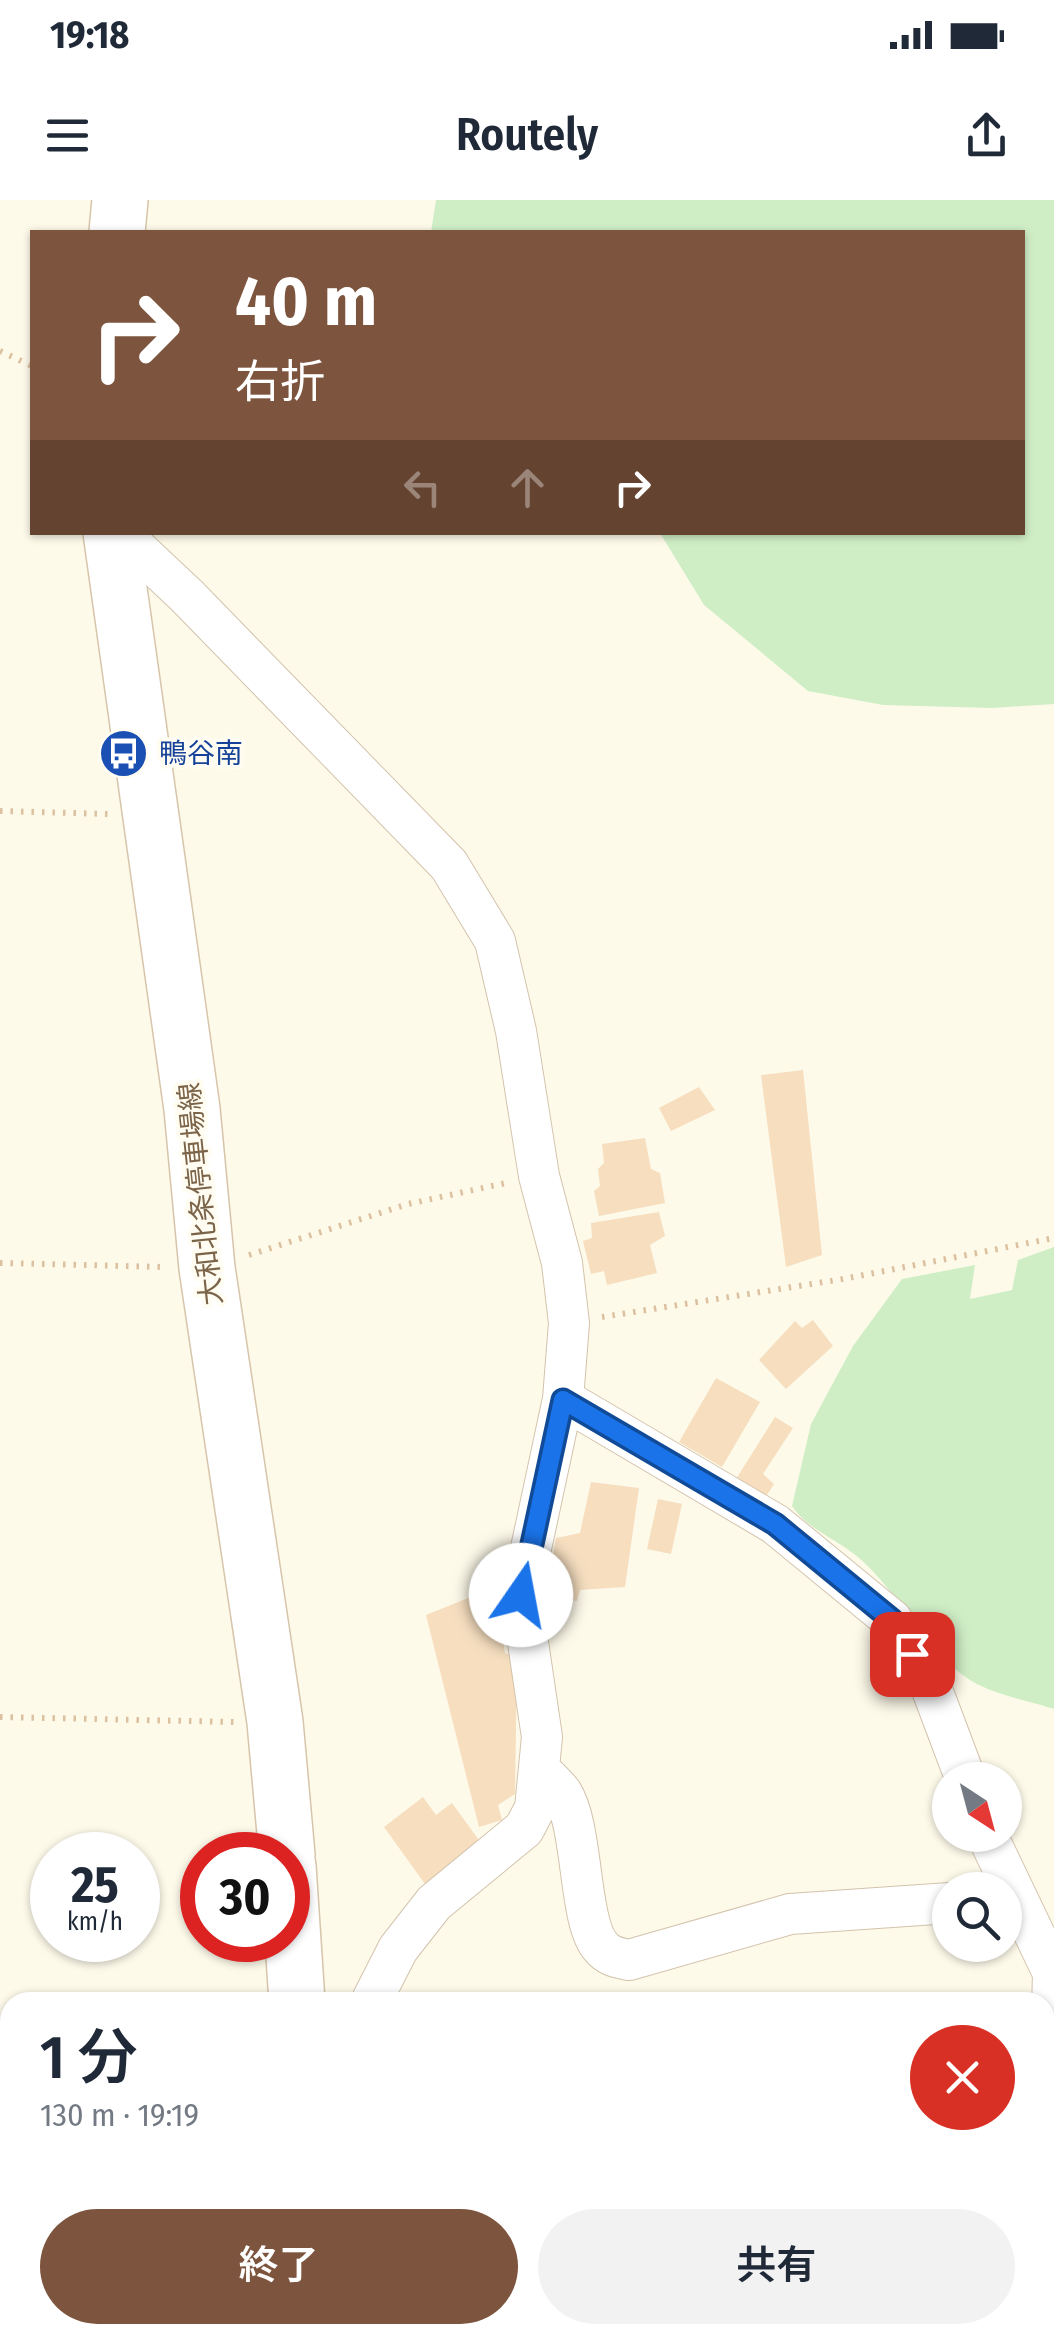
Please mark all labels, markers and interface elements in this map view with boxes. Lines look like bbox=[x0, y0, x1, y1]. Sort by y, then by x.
text: 19:18 bbox=[50, 12, 129, 58]
icon: menu bbox=[40, 108, 95, 163]
text: Routely bbox=[456, 108, 598, 162]
icon: share bbox=[959, 108, 1014, 163]
text: 40 m bbox=[235, 260, 377, 344]
icon: right bbox=[70, 270, 200, 400]
text: 右折 bbox=[235, 355, 325, 409]
icon: left bbox=[395, 460, 450, 515]
icon: ahead bbox=[500, 460, 555, 515]
icon: right bbox=[605, 460, 660, 515]
bus stop icon: 鴨谷南 bbox=[98, 727, 150, 779]
place label: 鴨谷南 bbox=[159, 737, 243, 770]
street label: 大和北条停車場線 bbox=[172, 1081, 229, 1307]
position arrow bbox=[469, 1543, 573, 1647]
pin bbox=[870, 1612, 955, 1697]
icon: arrive bbox=[885, 1627, 940, 1682]
north arrow bbox=[932, 1762, 1022, 1852]
map controls bbox=[932, 1762, 1022, 1962]
speed limit sign: 30 bbox=[180, 1832, 310, 1962]
text: 25 bbox=[71, 1855, 119, 1915]
button: search bbox=[932, 1872, 1022, 1962]
text: km/h bbox=[67, 1907, 123, 1937]
text: 1 分 bbox=[40, 2022, 138, 2094]
button: close bbox=[910, 2025, 1015, 2130]
text: 130 m · 19:19 bbox=[40, 2096, 199, 2134]
button: 終了 bbox=[40, 2209, 518, 2324]
button: 共有 bbox=[538, 2209, 1015, 2324]

